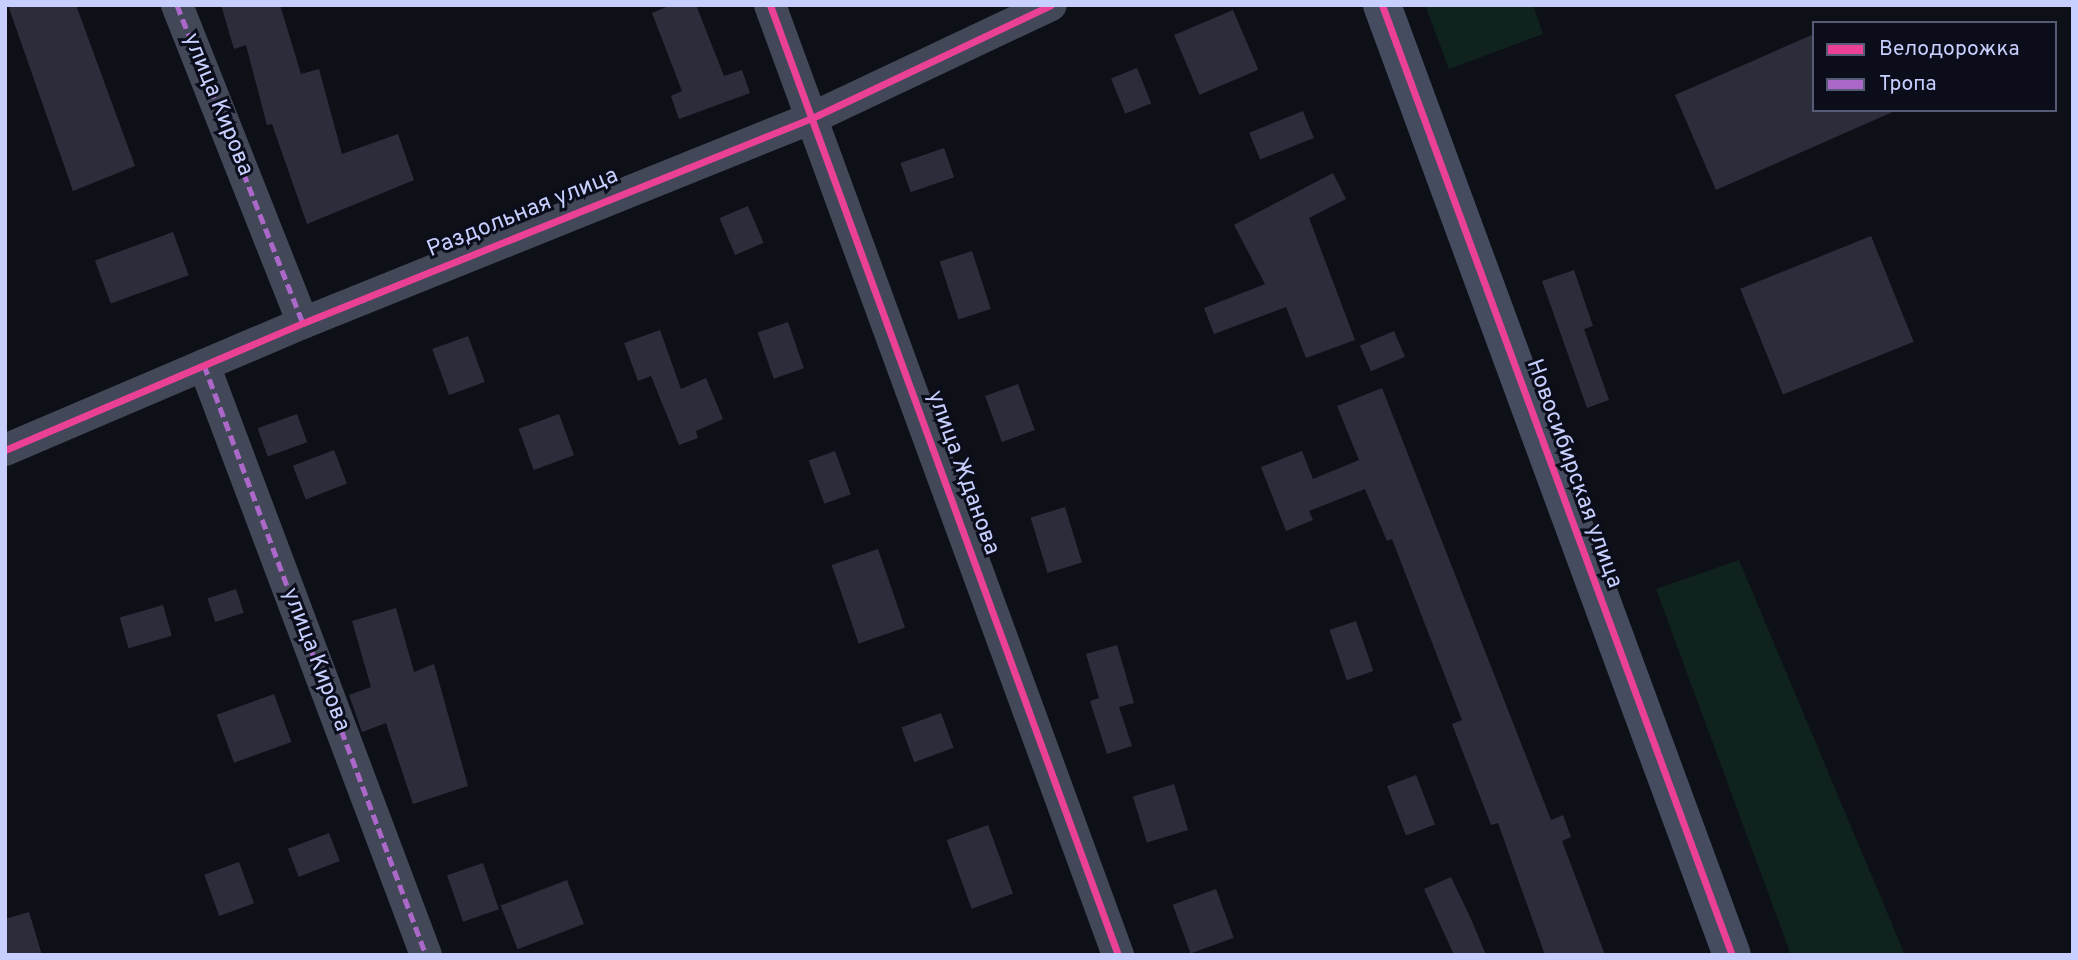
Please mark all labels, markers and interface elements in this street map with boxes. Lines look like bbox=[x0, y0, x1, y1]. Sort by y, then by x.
legend bbox=[1812, 21, 2057, 112]
street label: улица Кирова bbox=[176, 30, 258, 180]
text: Велодорожка bbox=[1879, 36, 2019, 63]
text: Тропа bbox=[1879, 71, 1937, 98]
street label: Раздольная улица bbox=[423, 163, 623, 265]
street label: Новосибирская улица bbox=[1519, 356, 1627, 592]
street label: улица Жданова bbox=[919, 387, 1005, 559]
street label: улица Кирова bbox=[275, 584, 355, 736]

